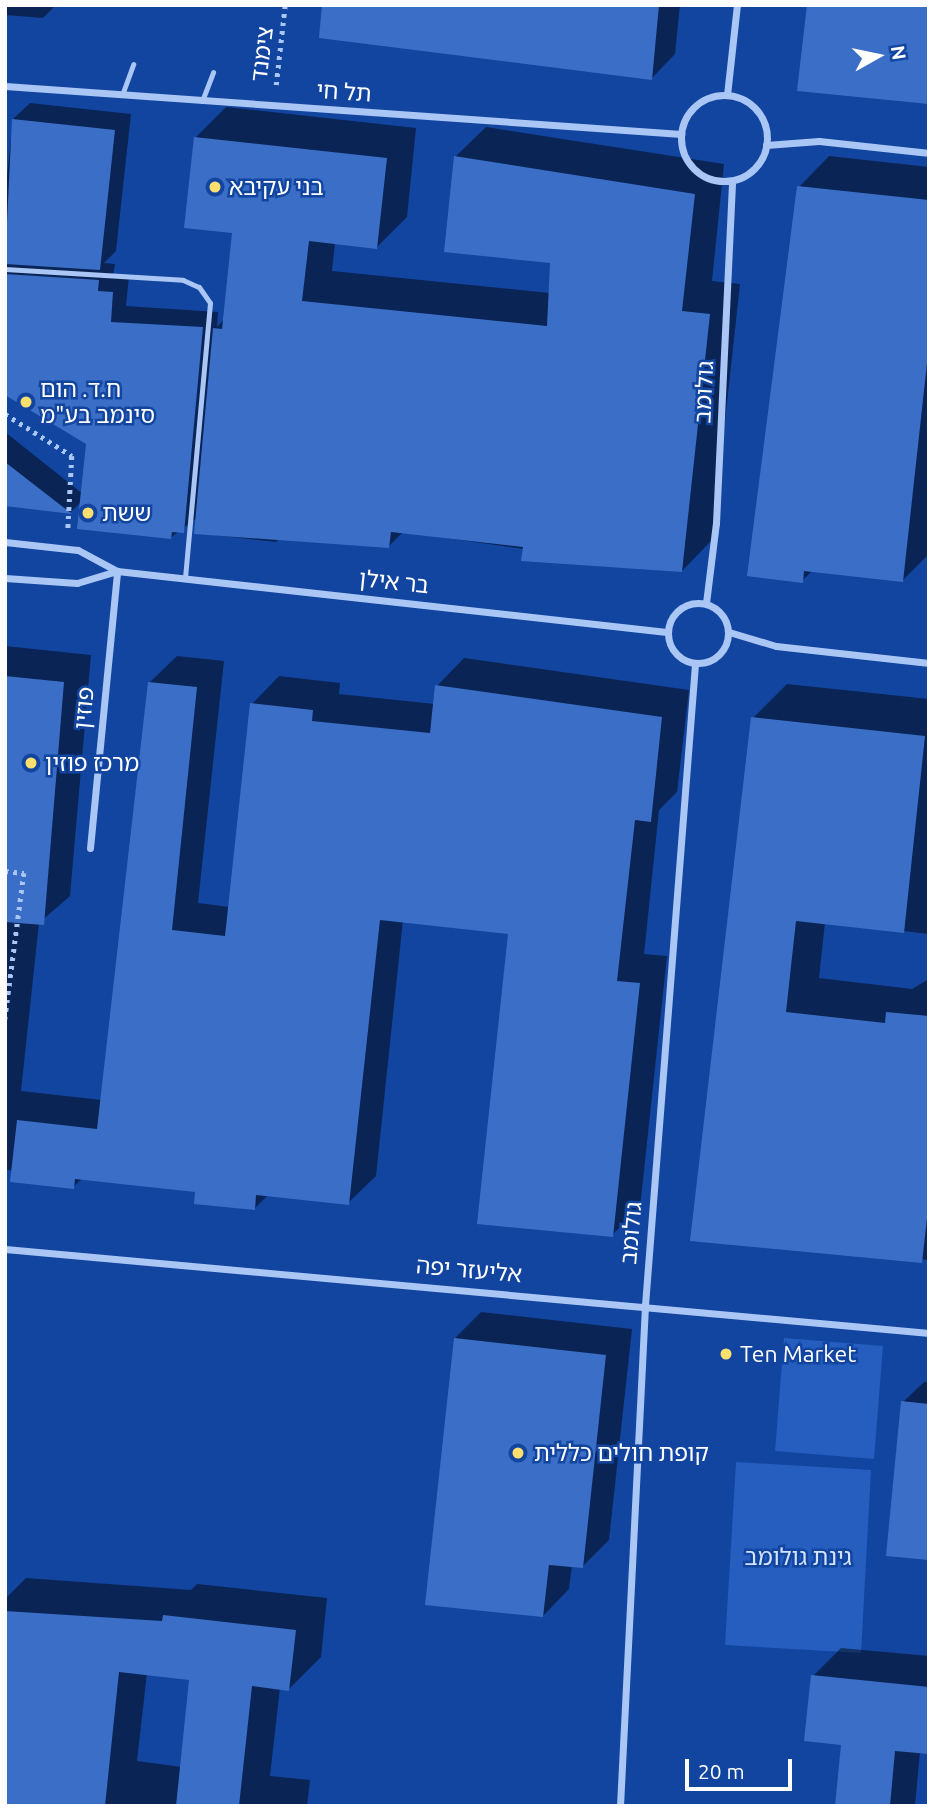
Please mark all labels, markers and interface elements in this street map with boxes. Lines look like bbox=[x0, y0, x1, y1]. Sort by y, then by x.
north arrow bbox=[843, 21, 913, 91]
street label: צימנד bbox=[245, 25, 279, 83]
text: N bbox=[887, 44, 911, 61]
street label: תל חי bbox=[316, 76, 372, 108]
place label: בני עקיבא bbox=[229, 173, 324, 201]
marker: בני עקיבא bbox=[207, 179, 223, 195]
street label: גולומב bbox=[689, 360, 719, 424]
place label: ח.ד. הום סינמב בע"מ bbox=[40, 375, 155, 429]
marker: ח.ד. הום סינמב בע"מ bbox=[18, 394, 34, 410]
place label: ששת bbox=[102, 499, 151, 527]
marker: ששת bbox=[80, 505, 96, 521]
street label: בר אילן bbox=[358, 565, 430, 599]
street label: פוזין bbox=[68, 685, 100, 731]
place label: מרכז פוזין bbox=[45, 749, 139, 777]
marker: מרכז פוזין bbox=[23, 755, 39, 771]
street label: גולומב bbox=[615, 1201, 647, 1265]
street label: אליעזר יפה bbox=[415, 1252, 523, 1288]
place label: Ten Market bbox=[740, 1340, 856, 1368]
marker: Ten Market bbox=[718, 1346, 734, 1362]
place label: קופת חולים כללית bbox=[534, 1439, 709, 1467]
marker: קופת חולים כללית bbox=[508, 1443, 528, 1463]
park label: גינת גולומב bbox=[744, 1543, 852, 1571]
scale bar bbox=[689, 1744, 796, 1788]
text: 20 m bbox=[698, 1759, 745, 1783]

